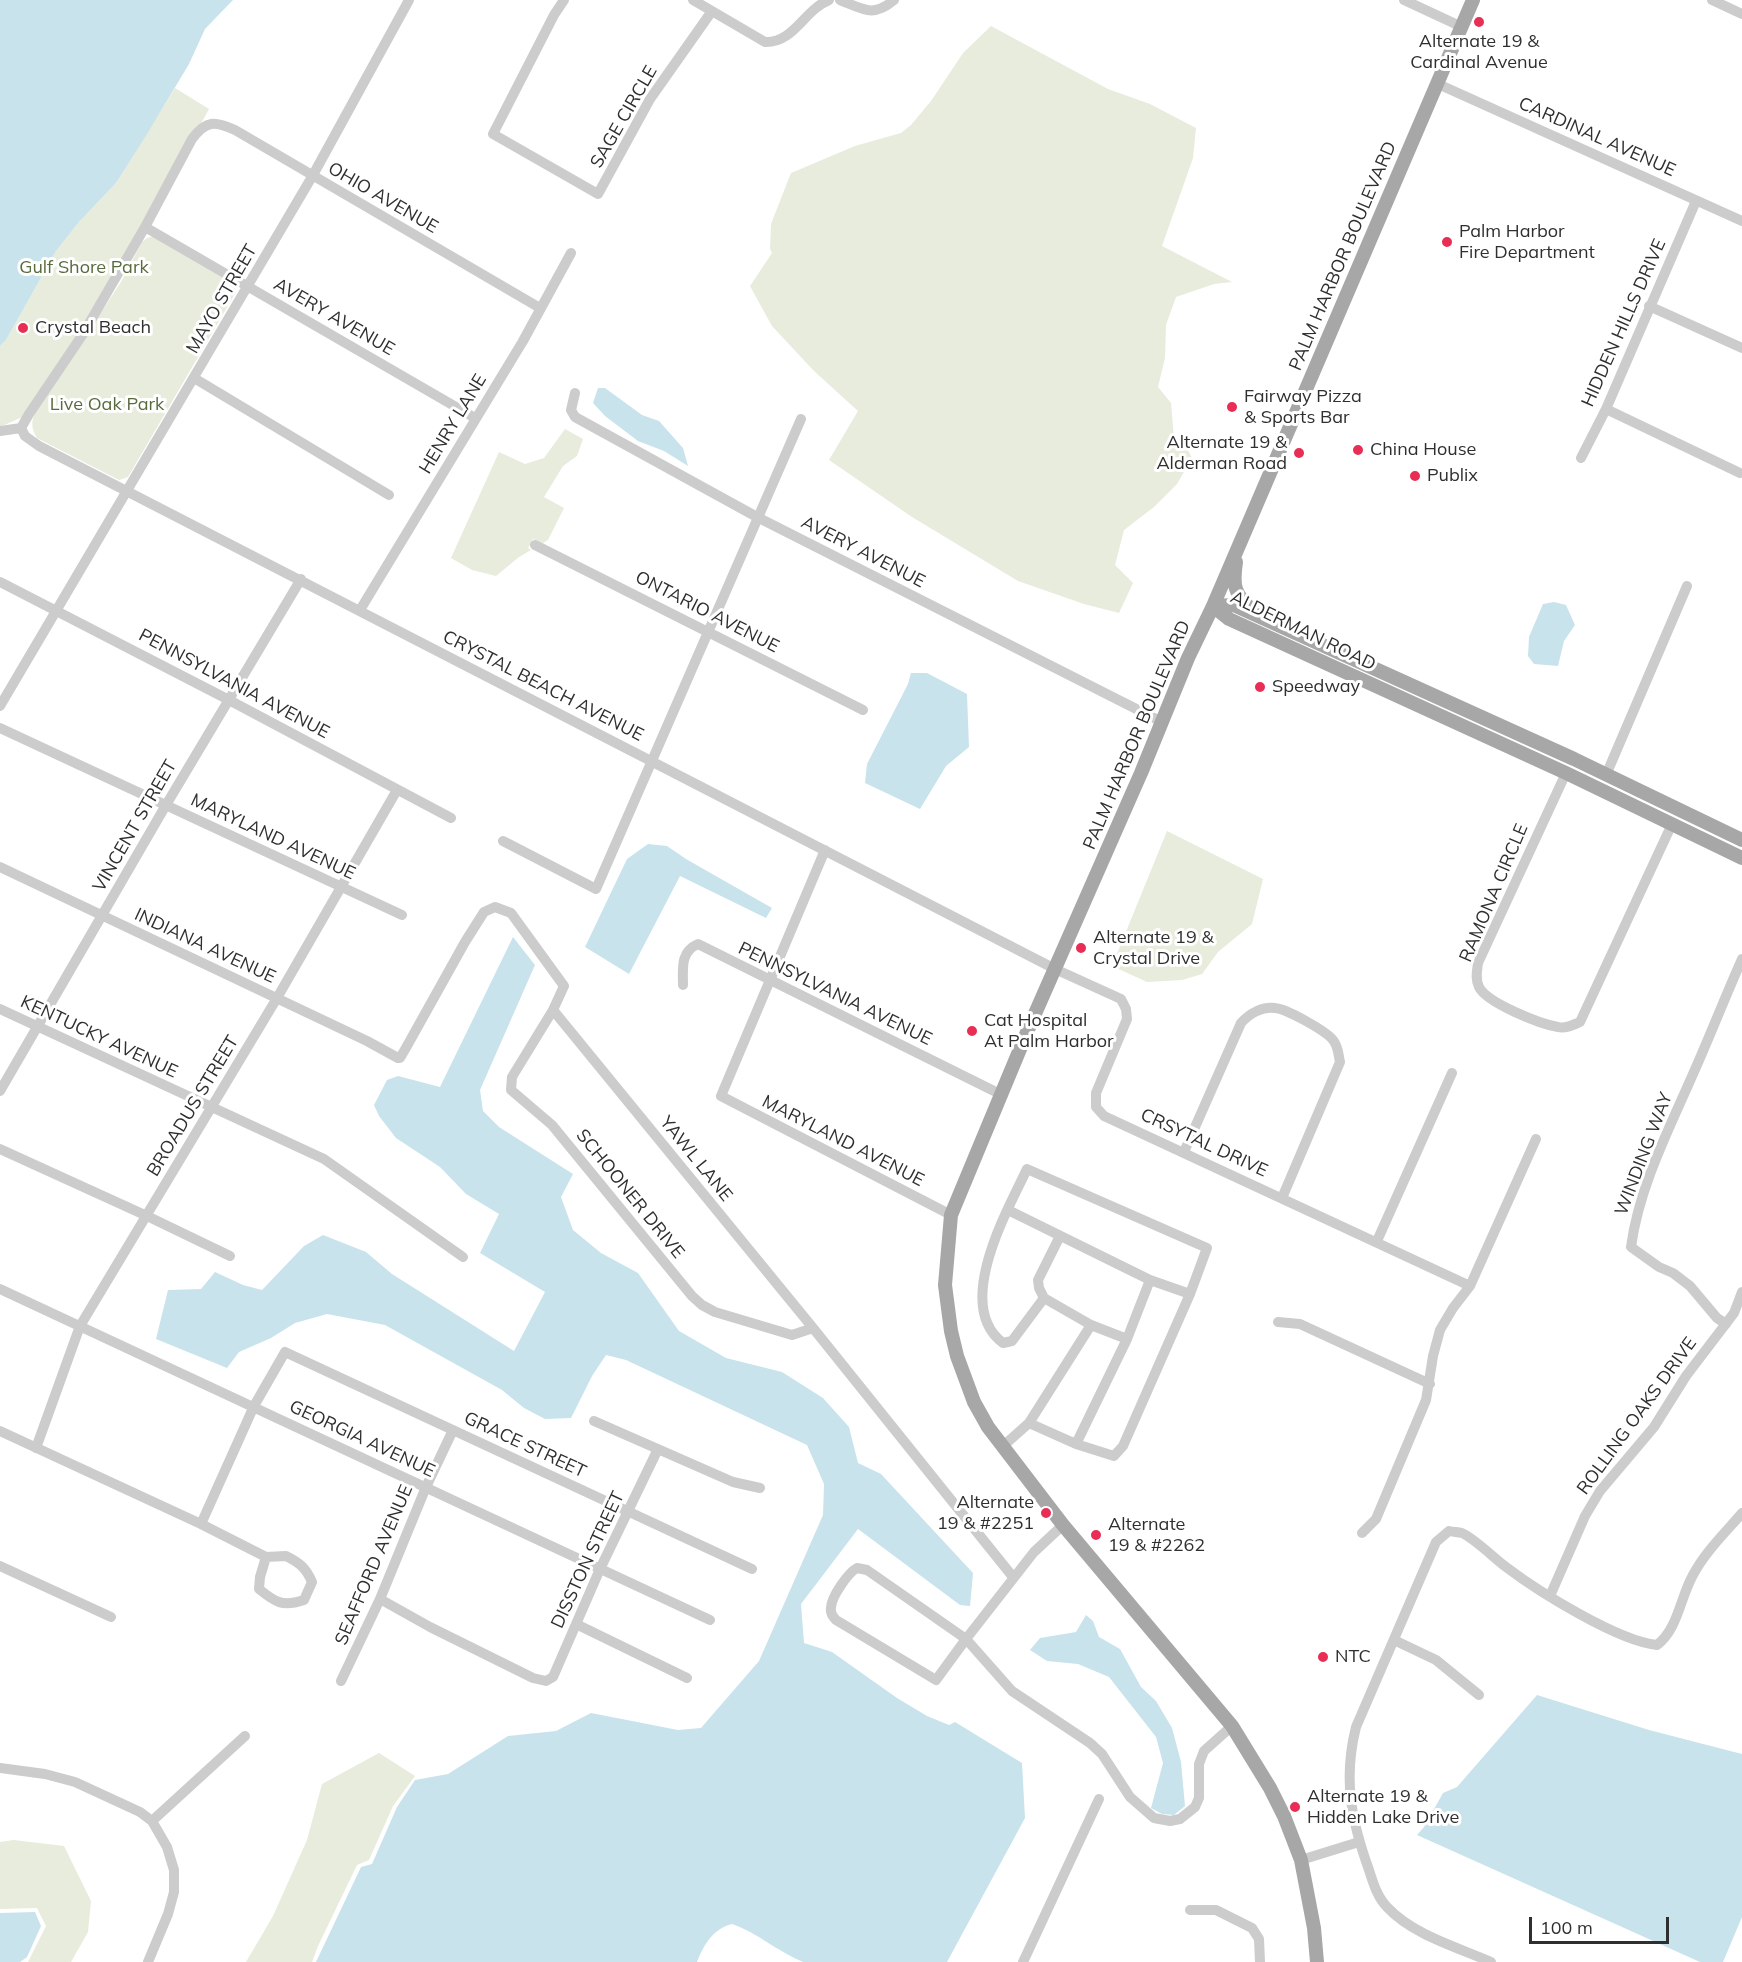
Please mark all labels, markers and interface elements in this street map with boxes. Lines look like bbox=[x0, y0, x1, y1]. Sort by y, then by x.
marker: Alternate 19 & Cardinal Avenue bbox=[1472, 15, 1486, 29]
place label: Alternate 19 & Cardinal Avenue bbox=[1410, 31, 1548, 74]
street label: SAGE CIRCLE bbox=[586, 62, 662, 172]
street label: CARDINAL AVENUE bbox=[1515, 93, 1679, 181]
street label: PALM HARBOR BOULEVARD bbox=[1285, 138, 1401, 374]
street label: OHIO AVENUE bbox=[324, 158, 442, 238]
place label: Palm Harbor Fire Department bbox=[1459, 221, 1595, 264]
marker: Palm Harbor Fire Department bbox=[1440, 235, 1454, 249]
street label: HIDDEN HILLS DRIVE bbox=[1577, 236, 1671, 410]
street label: MAYO STREET bbox=[182, 241, 262, 357]
park label: Gulf Shore Park bbox=[19, 257, 149, 279]
street label: AVERY AVENUE bbox=[270, 274, 398, 360]
place label: Crystal Beach bbox=[35, 317, 151, 339]
marker: Crystal Beach bbox=[16, 321, 30, 335]
street label: HENRY LANE bbox=[415, 370, 491, 478]
place label: Fairway Pizza & Sports Bar bbox=[1244, 386, 1362, 428]
park label: Live Oak Park bbox=[50, 394, 164, 416]
marker: Fairway Pizza & Sports Bar bbox=[1225, 400, 1239, 414]
place label: Alternate 19 & Alderman Road bbox=[1156, 432, 1287, 474]
place label: China House bbox=[1370, 439, 1476, 461]
marker: China House bbox=[1351, 443, 1365, 457]
marker: Alternate 19 & Alderman Road bbox=[1292, 446, 1306, 460]
place label: Publix bbox=[1427, 465, 1478, 487]
marker: Publix bbox=[1408, 469, 1422, 483]
street label: AVERY AVENUE bbox=[798, 512, 928, 592]
street label: ONTARIO AVENUE bbox=[632, 566, 782, 658]
street label: ALDERMAN ROAD bbox=[1227, 586, 1379, 676]
street label: PALM HARBOR BOULEVARD bbox=[1079, 617, 1195, 853]
street label: PENNSYLVANIA AVENUE bbox=[135, 625, 333, 743]
street label: CRYSTAL BEACH AVENUE bbox=[439, 626, 647, 746]
place label: Speedway bbox=[1272, 676, 1360, 698]
marker: Speedway bbox=[1253, 680, 1267, 694]
street label: VINCENT STREET bbox=[88, 756, 182, 896]
street label: MARYLAND AVENUE bbox=[187, 789, 359, 885]
street label: RAMONA CIRCLE bbox=[1455, 821, 1533, 965]
street label: INDIANA AVENUE bbox=[131, 904, 279, 988]
place label: Alternate 19 & Crystal Drive bbox=[1093, 927, 1213, 970]
street label: PENNSYLVANIA AVENUE bbox=[735, 938, 935, 1050]
marker: Alternate 19 & Crystal Drive bbox=[1074, 941, 1088, 955]
street label: KENTUCKY AVENUE bbox=[17, 991, 181, 1083]
place label: Cat Hospital At Palm Harbor bbox=[984, 1010, 1114, 1052]
marker: Cat Hospital At Palm Harbor bbox=[965, 1024, 979, 1038]
street label: BROADUS STREET bbox=[143, 1032, 243, 1180]
street label: WINDING WAY bbox=[1611, 1090, 1677, 1218]
street label: MARYLAND AVENUE bbox=[758, 1091, 928, 1191]
street label: CRSYTAL DRIVE bbox=[1137, 1104, 1271, 1182]
street label: YAWL LANE bbox=[655, 1112, 737, 1206]
street label: SCHOONER DRIVE bbox=[571, 1125, 689, 1263]
street label: ROLLING OAKS DRIVE bbox=[1573, 1333, 1701, 1499]
street label: GEORGIA AVENUE bbox=[286, 1396, 438, 1482]
street label: GRACE STREET bbox=[461, 1407, 589, 1483]
street label: SEAFFORD AVENUE bbox=[331, 1482, 417, 1648]
street label: DISSTON STREET bbox=[547, 1488, 629, 1632]
place label: Alternate 19 & #2251 bbox=[937, 1492, 1034, 1534]
marker: Alternate 19 & #2251 bbox=[1039, 1506, 1053, 1520]
place label: Alternate 19 & #2262 bbox=[1108, 1514, 1205, 1556]
marker: Alternate 19 & #2262 bbox=[1089, 1528, 1103, 1542]
place label: NTC bbox=[1335, 1646, 1371, 1668]
marker: NTC bbox=[1316, 1650, 1330, 1664]
place label: Alternate 19 & Hidden Lake Drive bbox=[1307, 1786, 1459, 1828]
marker: Alternate 19 & Hidden Lake Drive bbox=[1288, 1800, 1302, 1814]
scale bar bbox=[1532, 1905, 1672, 1943]
text: 100 m bbox=[1540, 1916, 1593, 1939]

